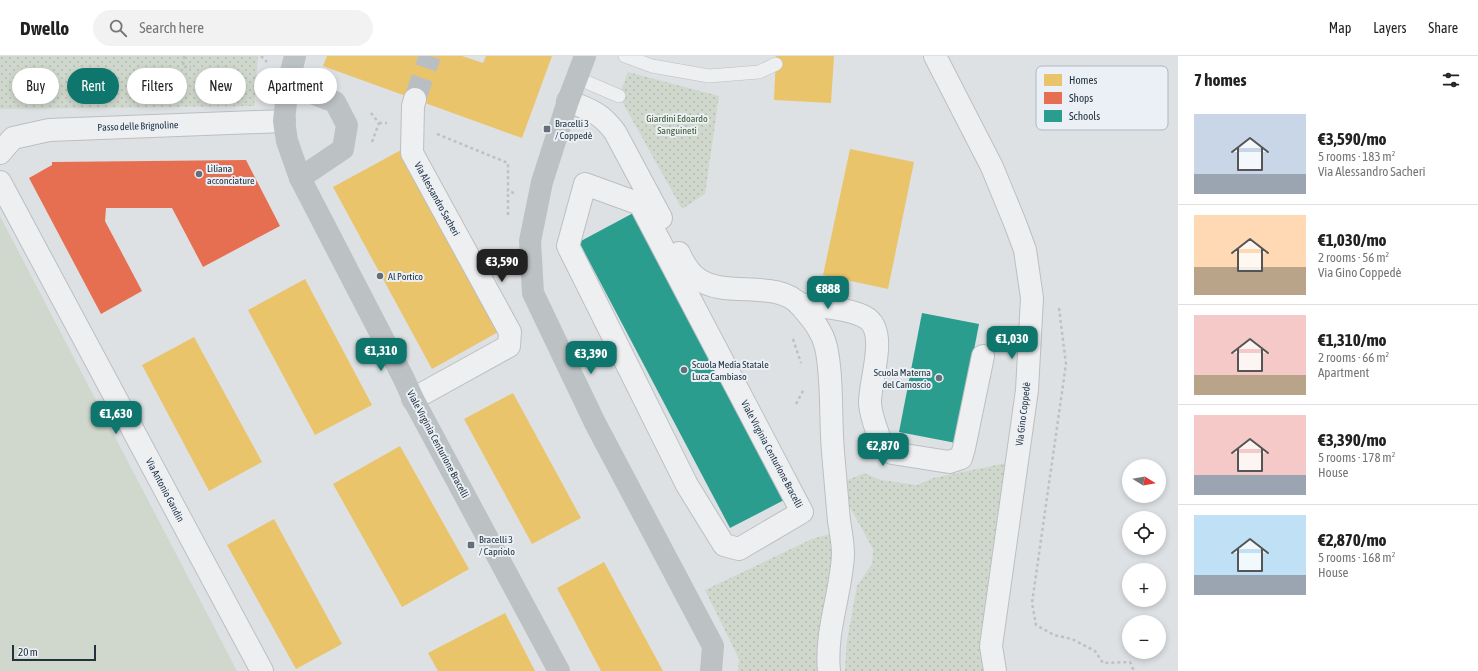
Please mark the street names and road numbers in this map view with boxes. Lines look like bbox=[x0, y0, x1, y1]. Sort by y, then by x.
street label: Passo delle Brignoline bbox=[97, 119, 179, 133]
street label: Via Alessandro Sacheri bbox=[412, 160, 462, 238]
street label: Via Gino Coppedè bbox=[1014, 381, 1032, 447]
street label: Viale Virginia Centurione Bracelli bbox=[405, 388, 471, 500]
street label: Viale Virginia Centurione Bracelli bbox=[739, 398, 805, 510]
street label: Via Antonio Gandin bbox=[144, 456, 186, 524]

